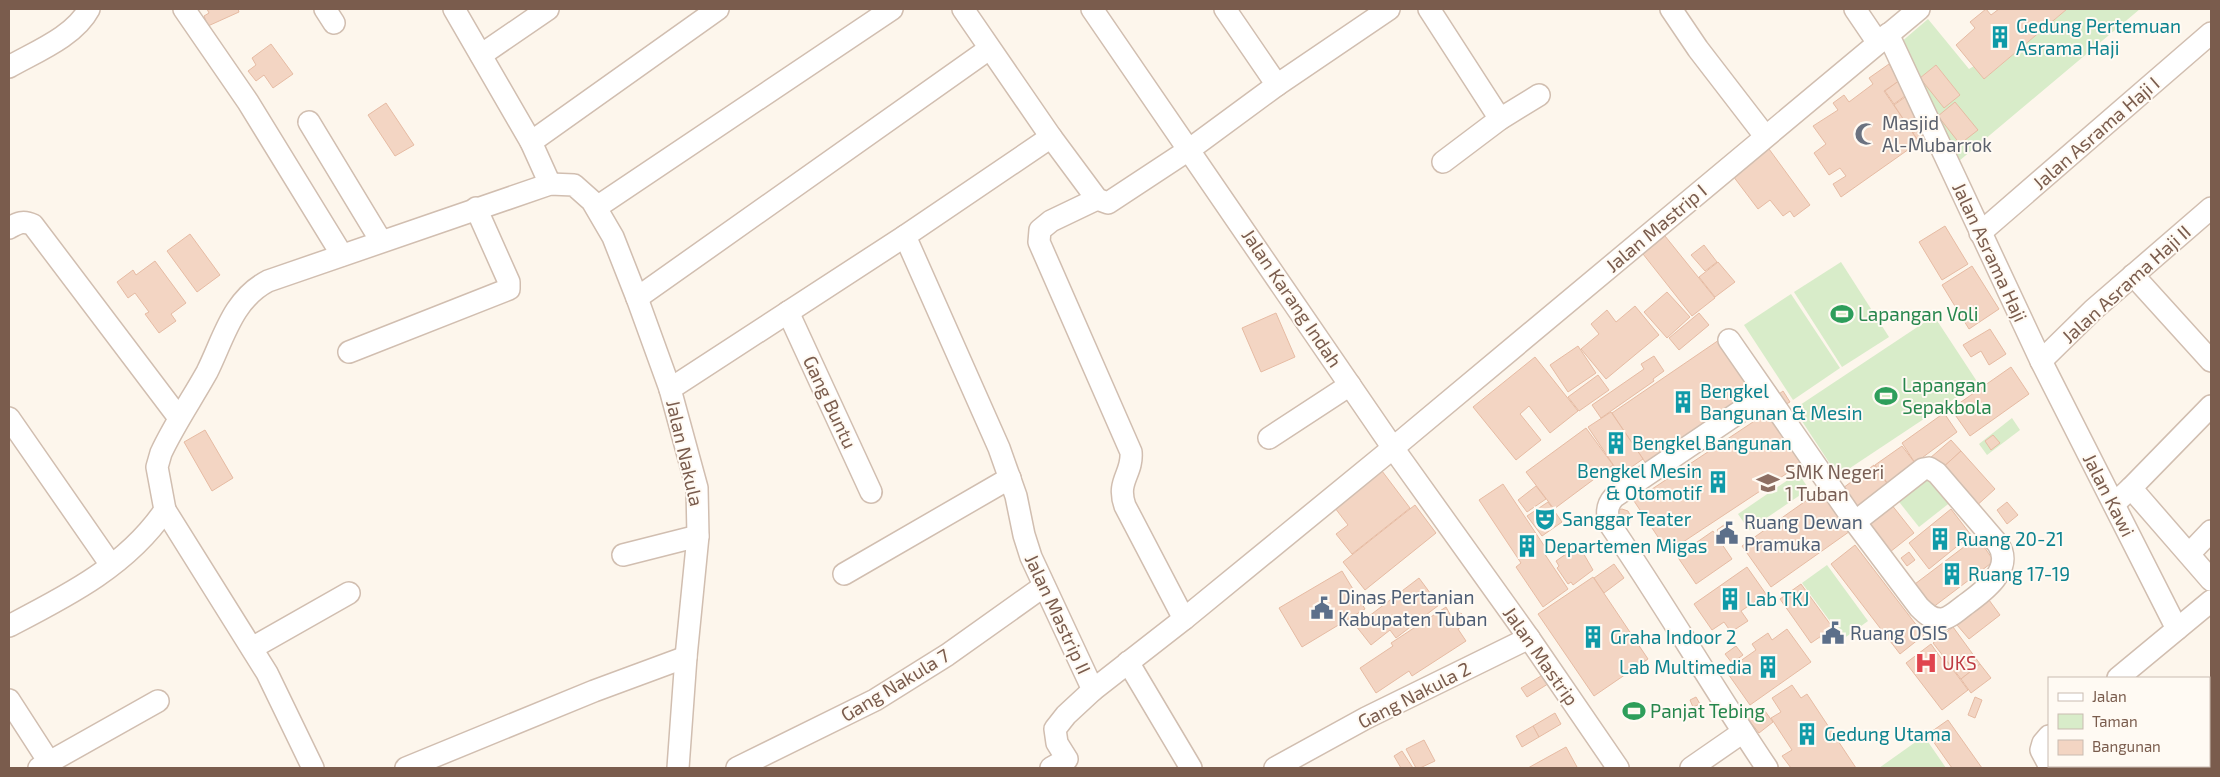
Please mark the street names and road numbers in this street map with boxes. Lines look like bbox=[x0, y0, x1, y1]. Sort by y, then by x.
street label: Jalan Asrama Haji I bbox=[2028, 71, 2164, 194]
street label: Jalan Asrama Haji bbox=[1948, 178, 2033, 325]
street label: Jalan Mastrip I bbox=[1600, 179, 1711, 277]
street label: Jalan Asrama Haji II bbox=[2057, 220, 2195, 348]
street label: Jalan Karang Indah bbox=[1238, 224, 1347, 371]
street label: Gang Buntu bbox=[799, 352, 862, 452]
street label: Jalan Nakula bbox=[662, 397, 709, 508]
street label: Jalan Kawi bbox=[2079, 449, 2140, 540]
street label: Jalan Mastrip II bbox=[1021, 550, 1096, 677]
street label: Jalan Mastrip bbox=[1499, 602, 1584, 710]
street label: Gang Nakula 7 bbox=[836, 643, 953, 726]
street label: Gang Nakula 2 bbox=[1354, 656, 1474, 733]

